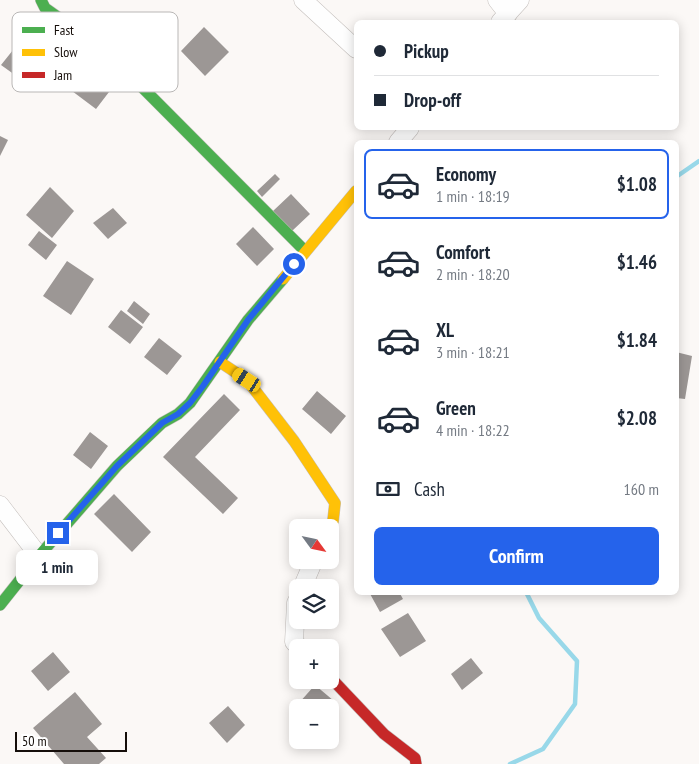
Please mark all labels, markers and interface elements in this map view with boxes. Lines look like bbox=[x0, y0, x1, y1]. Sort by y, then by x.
legend bbox=[12, 12, 178, 92]
text: Fast bbox=[54, 21, 74, 39]
text: Pickup bbox=[404, 39, 449, 63]
text: Slow bbox=[54, 43, 78, 61]
text: Jam bbox=[53, 66, 72, 84]
text: Drop-off bbox=[404, 88, 461, 112]
icon: car bbox=[376, 162, 421, 207]
text: Economy bbox=[436, 162, 496, 186]
text: $1.08 bbox=[617, 172, 657, 196]
text: 1 min · 18:19 bbox=[436, 186, 510, 206]
icon: car bbox=[376, 240, 421, 285]
text: Comfort bbox=[436, 240, 490, 264]
text: $1.46 bbox=[617, 250, 657, 274]
route start bbox=[283, 253, 305, 275]
text: 2 min · 18:20 bbox=[436, 264, 510, 284]
icon: car bbox=[376, 318, 421, 363]
text: XL bbox=[436, 318, 454, 342]
text: $1.84 bbox=[617, 328, 657, 352]
text: 3 min · 18:21 bbox=[436, 342, 510, 362]
car bbox=[230, 366, 263, 394]
icon: car bbox=[376, 396, 421, 441]
text: Green bbox=[436, 396, 476, 420]
text: $2.08 bbox=[617, 406, 657, 430]
text: 4 min · 18:22 bbox=[436, 420, 510, 440]
icon: cash bbox=[374, 475, 402, 503]
text: Cash bbox=[414, 477, 445, 501]
text: 160 m bbox=[624, 479, 659, 499]
north arrow bbox=[289, 519, 339, 569]
map controls bbox=[289, 519, 339, 749]
route end bbox=[47, 522, 69, 544]
button: Confirm bbox=[374, 527, 659, 585]
callout: 1 min bbox=[17, 550, 99, 586]
text: 1 min bbox=[41, 557, 73, 577]
button: layers bbox=[289, 579, 339, 629]
button: + bbox=[289, 639, 339, 689]
button: − bbox=[289, 699, 339, 749]
scale bar bbox=[15, 729, 128, 752]
text: 50 m bbox=[22, 732, 47, 750]

